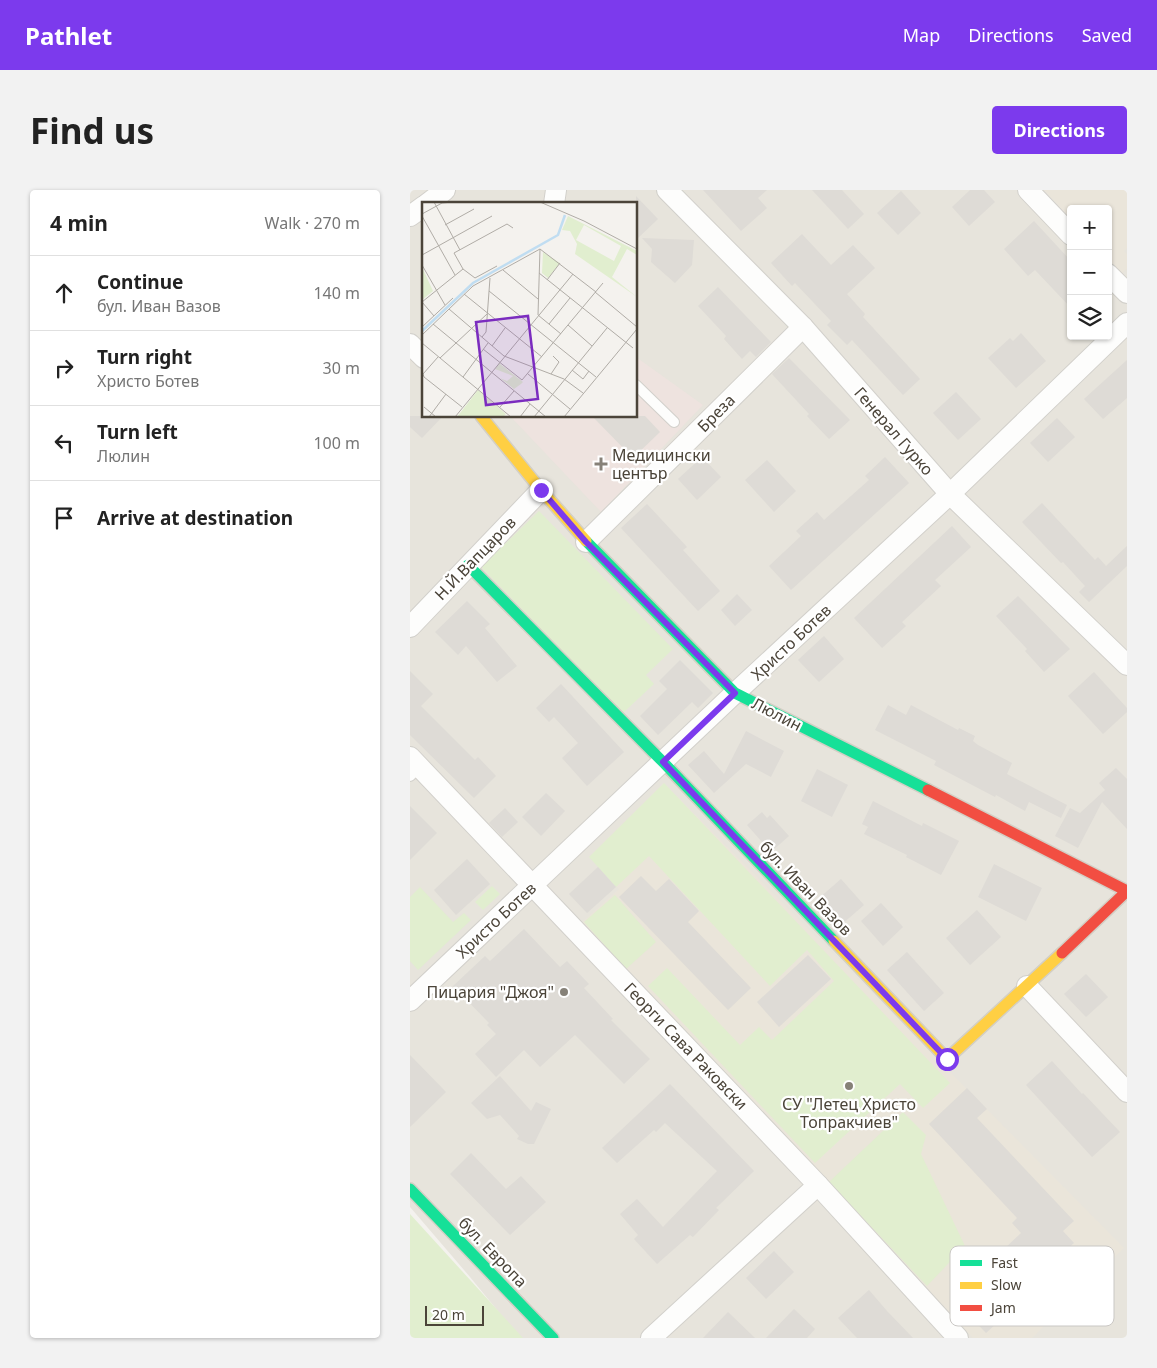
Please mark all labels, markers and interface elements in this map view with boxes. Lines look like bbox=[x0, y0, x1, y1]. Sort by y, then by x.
text: Pathlet bbox=[25, 19, 112, 52]
text: Map bbox=[903, 23, 940, 47]
text: Directions bbox=[968, 23, 1054, 47]
text: Saved bbox=[1082, 23, 1132, 47]
button: Directions bbox=[992, 106, 1127, 154]
text: Find us bbox=[30, 107, 154, 154]
inset map bbox=[422, 202, 638, 418]
map controls bbox=[1067, 205, 1112, 340]
button: + bbox=[1067, 205, 1112, 250]
text: 4 min bbox=[50, 209, 108, 237]
text: Walk · 270 m bbox=[265, 212, 360, 234]
button: − bbox=[1067, 250, 1112, 295]
text: Continue bbox=[97, 269, 183, 295]
icon: ahead bbox=[50, 279, 78, 307]
text: 140 m bbox=[313, 282, 360, 304]
text: бул. Иван Вазов bbox=[97, 295, 221, 317]
button: layers bbox=[1067, 295, 1112, 340]
text: Turn right bbox=[97, 344, 192, 370]
icon: right bbox=[50, 354, 78, 382]
text: 30 m bbox=[323, 357, 360, 379]
text: Христо Ботев bbox=[97, 370, 199, 392]
street label: Генерал Гурко bbox=[849, 382, 939, 480]
street label: Бреза bbox=[692, 389, 740, 437]
text: Turn left bbox=[97, 419, 178, 445]
icon: left bbox=[50, 429, 78, 457]
text: 100 m bbox=[313, 432, 360, 454]
place label: Медицински център bbox=[612, 444, 711, 484]
text: Люлин bbox=[97, 445, 150, 467]
marker: Медицински център bbox=[594, 457, 608, 471]
route end bbox=[530, 479, 553, 502]
icon: arrive bbox=[50, 504, 78, 532]
text: Arrive at destination bbox=[97, 505, 293, 531]
street label: Н.Й.Вапцаров bbox=[429, 511, 521, 605]
street label: Христо Ботев bbox=[746, 599, 836, 685]
street label: Люлин bbox=[748, 692, 806, 736]
street label: бул. Иван Вазов bbox=[755, 836, 857, 940]
street label: Христо Ботев bbox=[451, 877, 541, 963]
street label: Георги Сава Раковски bbox=[619, 978, 753, 1114]
place label: Пицария "Джоя" bbox=[426, 981, 554, 1003]
marker: Пицария "Джоя" bbox=[558, 986, 570, 998]
route start bbox=[936, 1048, 959, 1071]
marker: СУ "Летец Христо Топракчиев" bbox=[843, 1080, 855, 1092]
place label: СУ "Летец Христо Топракчиев" bbox=[782, 1093, 916, 1133]
street label: бул. Европа bbox=[454, 1212, 532, 1292]
legend bbox=[950, 1246, 1114, 1326]
text: Fast bbox=[991, 1253, 1018, 1272]
text: Slow bbox=[991, 1275, 1022, 1294]
text: Jam bbox=[989, 1298, 1016, 1317]
scale bar bbox=[425, 1303, 484, 1326]
text: 20 m bbox=[432, 1305, 465, 1324]

